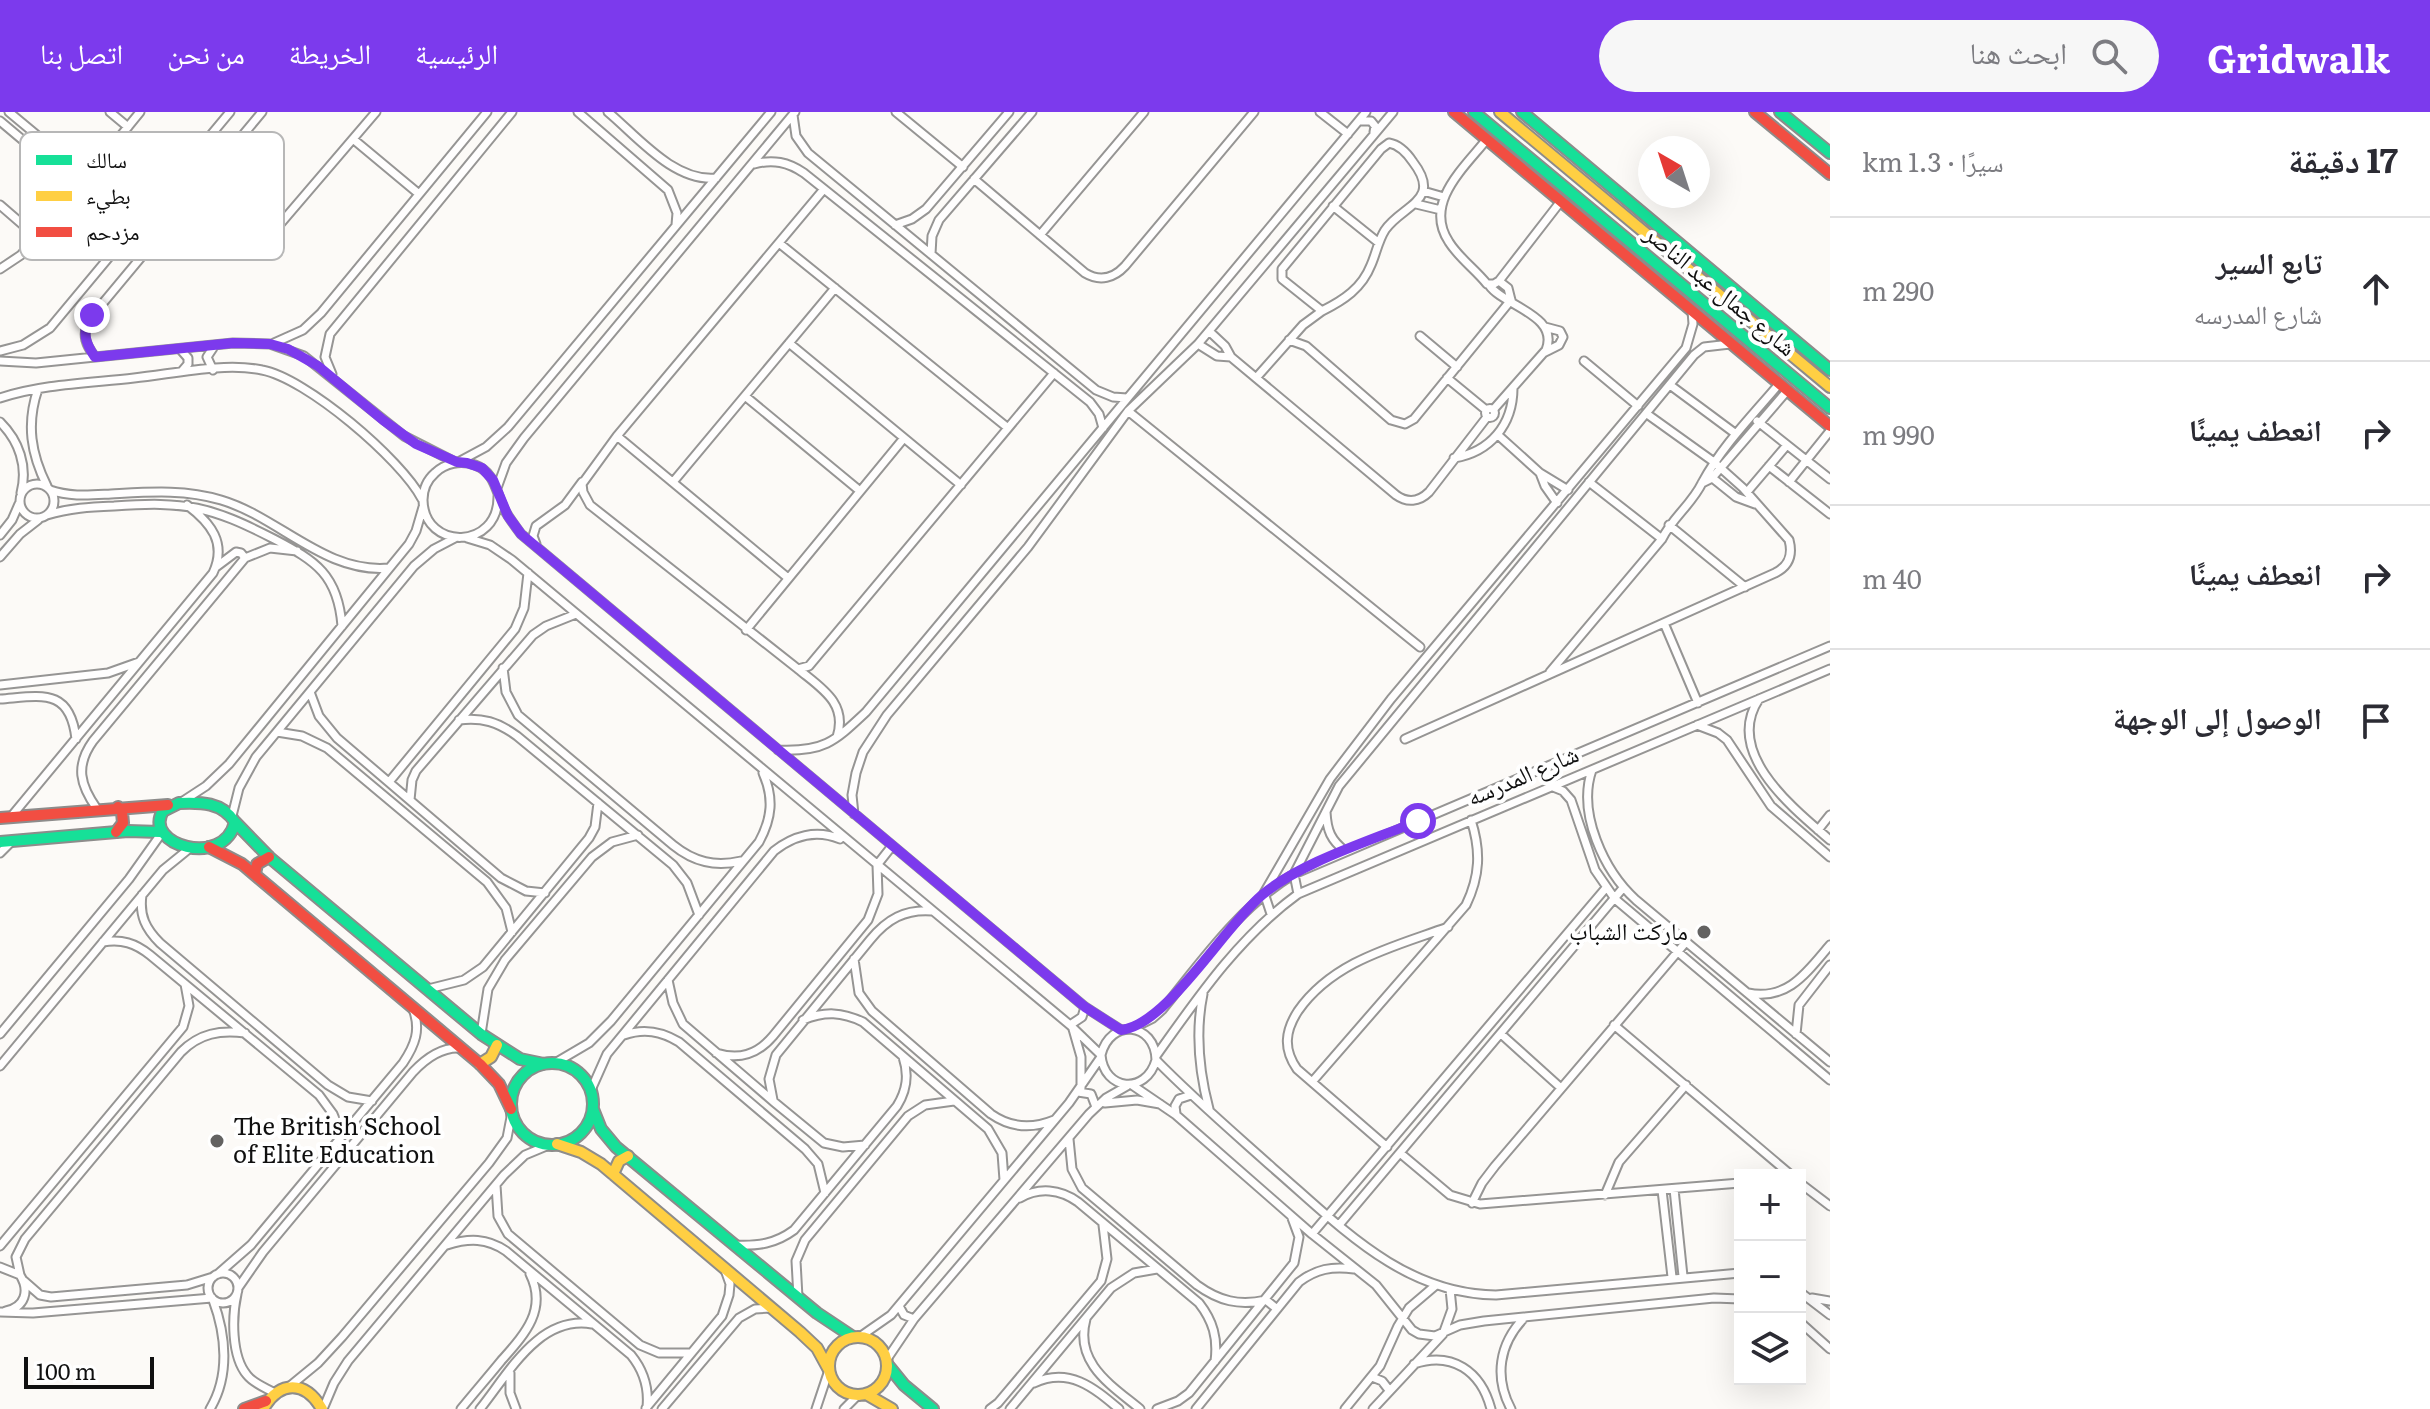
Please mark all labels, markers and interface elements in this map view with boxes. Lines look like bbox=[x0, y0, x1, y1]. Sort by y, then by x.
search box bbox=[1599, 20, 2159, 92]
text: Gridwalk bbox=[2207, 28, 2390, 85]
text: ابحث هنا bbox=[1970, 29, 2067, 73]
text: اتصل بنا bbox=[40, 31, 123, 73]
text: من نحن bbox=[167, 31, 245, 73]
text: الخريطة bbox=[289, 31, 371, 73]
text: الرئيسية bbox=[415, 31, 498, 73]
icon: search bbox=[2087, 34, 2131, 78]
legend bbox=[20, 132, 284, 260]
text: 17 دقيقة bbox=[2288, 133, 2398, 183]
north arrow bbox=[1638, 136, 1710, 208]
text: سيرًا · 1.3 km bbox=[1862, 141, 2004, 180]
text: سالك bbox=[86, 142, 127, 175]
text: بطيء bbox=[86, 178, 131, 214]
text: مزدحم bbox=[86, 214, 140, 247]
street label: شارع جمال عبد الناصر bbox=[1637, 214, 1805, 363]
text: تابع السير bbox=[2216, 239, 2322, 283]
icon: ahead bbox=[2354, 267, 2398, 311]
text: 290 m bbox=[1862, 270, 1934, 309]
text: شارع المدرسه bbox=[2194, 293, 2322, 332]
route end bbox=[74, 297, 110, 333]
text: انعطف يمينًا bbox=[2189, 406, 2322, 450]
icon: right bbox=[2354, 411, 2398, 455]
text: 990 m bbox=[1862, 414, 1935, 453]
text: انعطف يمينًا bbox=[2189, 550, 2322, 594]
icon: right bbox=[2354, 555, 2398, 599]
text: 40 m bbox=[1862, 558, 1922, 597]
text: الوصول إلى الوجهة bbox=[2113, 694, 2322, 738]
icon: arrive bbox=[2354, 699, 2398, 743]
street label: شارع المدرسه bbox=[1461, 734, 1583, 813]
route start bbox=[1400, 803, 1436, 839]
place label: ماركت الشباب bbox=[1569, 912, 1688, 947]
marker: ماركت الشباب bbox=[1695, 923, 1713, 941]
place label: The British School of Elite Education bbox=[233, 1107, 441, 1170]
marker: The British School of Elite Education bbox=[208, 1132, 226, 1150]
map controls bbox=[1734, 1169, 1806, 1385]
button: + bbox=[1734, 1169, 1806, 1241]
button: − bbox=[1734, 1241, 1806, 1313]
button: layers bbox=[1734, 1313, 1806, 1385]
scale bar bbox=[24, 1353, 154, 1389]
text: 100 m bbox=[36, 1354, 96, 1387]

